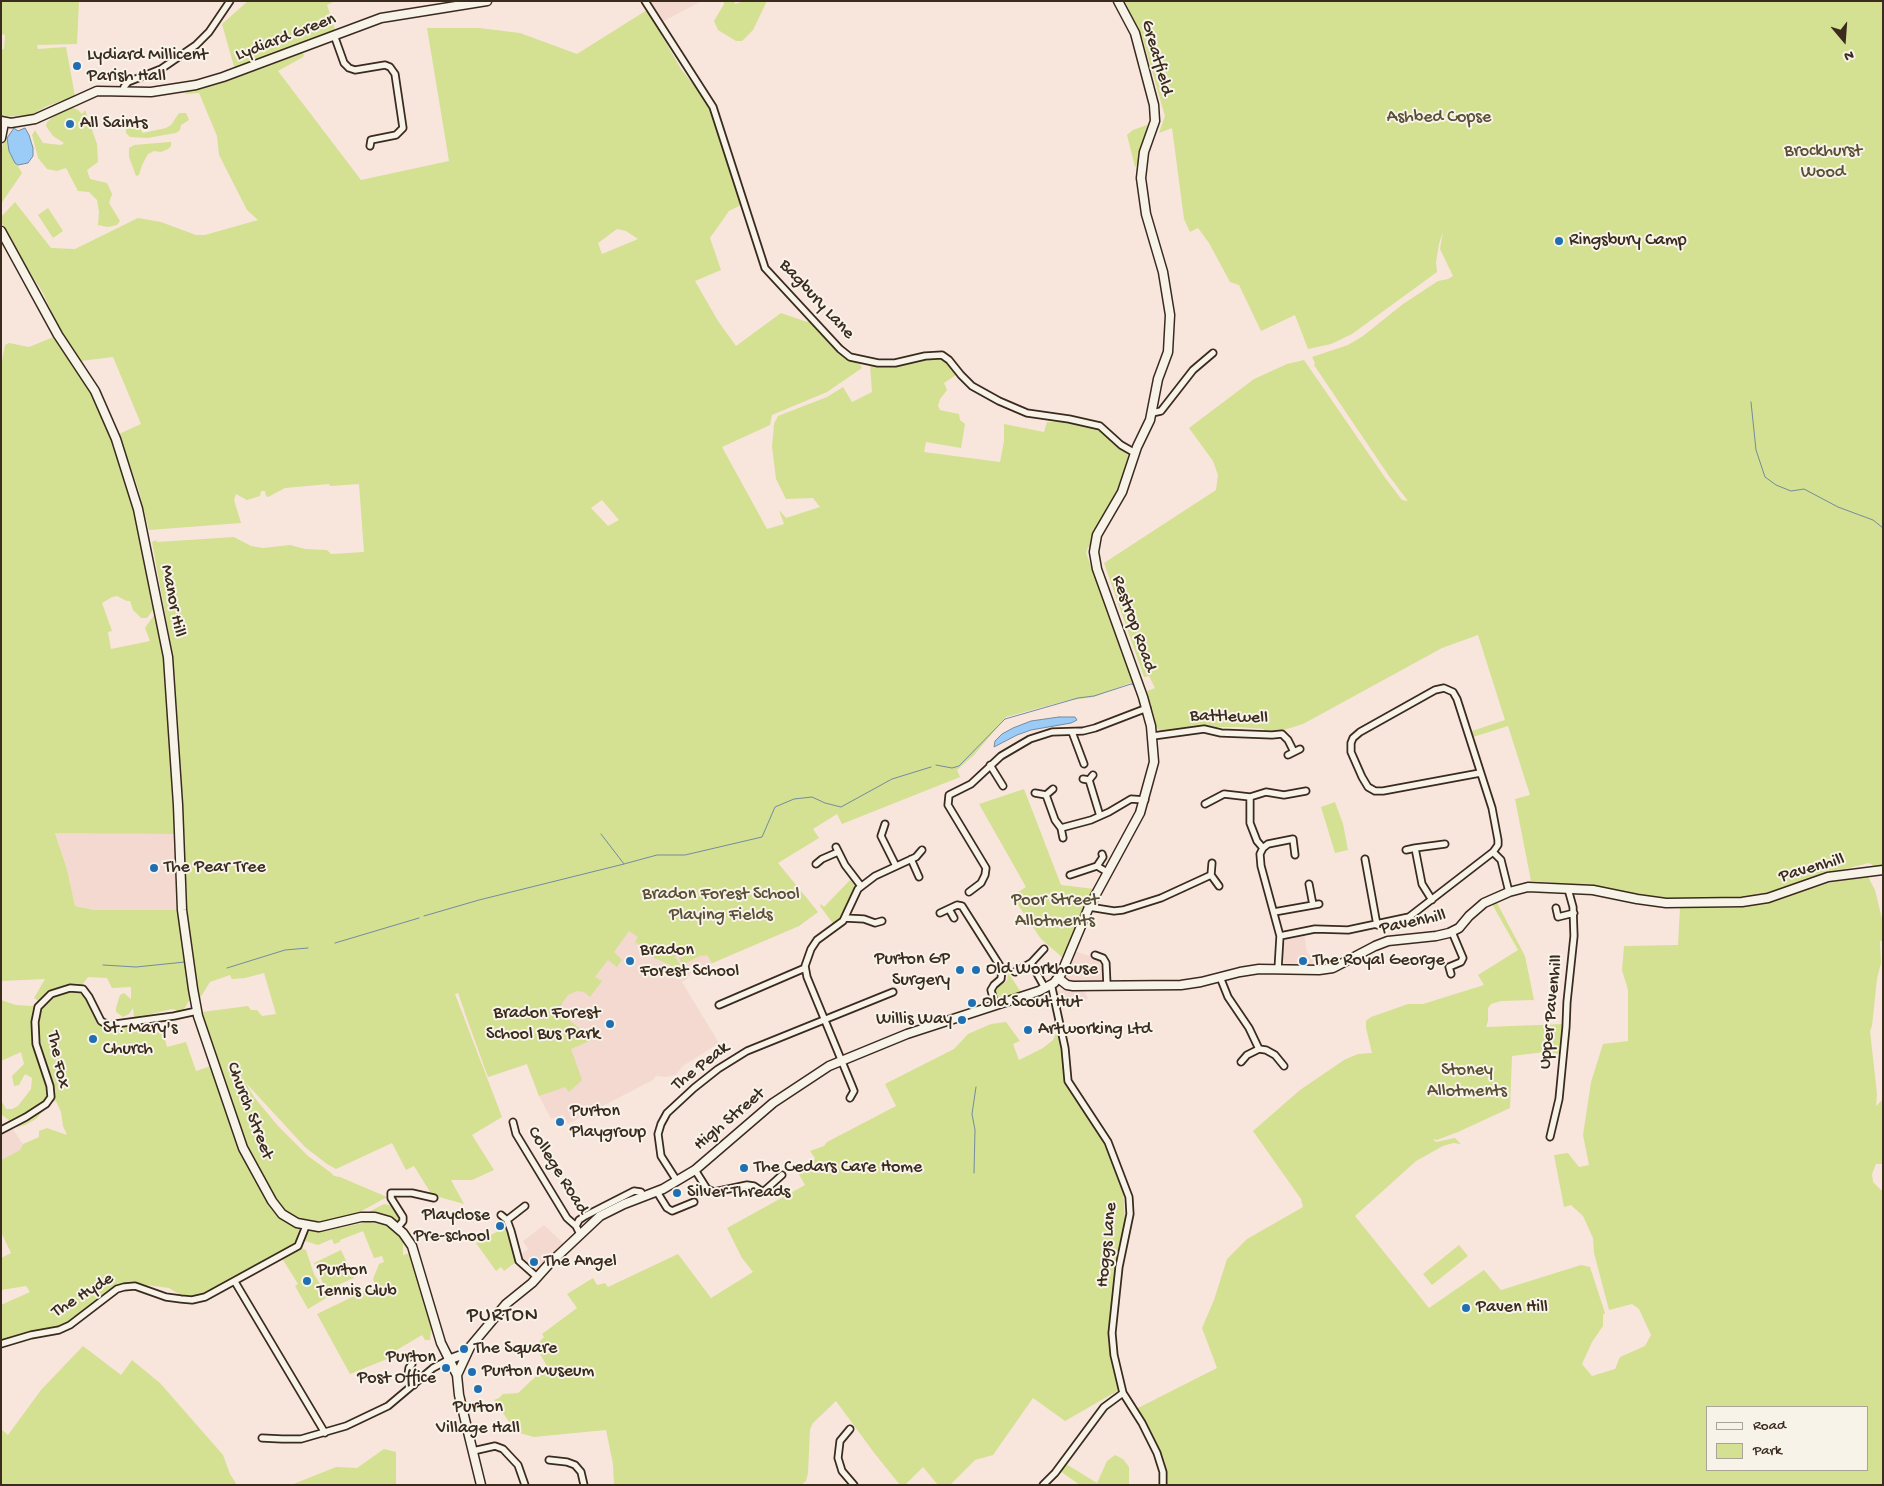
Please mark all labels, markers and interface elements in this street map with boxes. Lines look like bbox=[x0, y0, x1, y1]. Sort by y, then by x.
street label: Lydiard Green bbox=[233, 9, 339, 67]
north arrow bbox=[1819, 15, 1869, 65]
street label: Greatfield bbox=[1135, 18, 1177, 98]
place label: Lydiard Millicent Parish Hall bbox=[87, 45, 208, 88]
text: N bbox=[1842, 45, 1856, 64]
marker: Lydiard Millicent Parish Hall bbox=[71, 60, 83, 72]
park label: Ashbed Copse bbox=[1387, 107, 1491, 129]
place label: All Saints bbox=[80, 113, 148, 135]
marker: All Saints bbox=[64, 118, 76, 130]
park label: Brockhurst Wood bbox=[1784, 141, 1862, 183]
place label: Ringsbury Camp bbox=[1569, 230, 1687, 252]
marker: Ringsbury Camp bbox=[1553, 235, 1565, 247]
street label: Bagbury Lane bbox=[774, 256, 858, 344]
street label: Manor Hill bbox=[154, 563, 190, 639]
street label: Restrop Road bbox=[1106, 573, 1160, 675]
street label: Battlewell bbox=[1189, 706, 1269, 730]
street label: Pavenhill bbox=[1777, 849, 1847, 889]
place label: The Pear Tree bbox=[164, 857, 266, 879]
marker: The Pear Tree bbox=[148, 862, 160, 874]
park label: Bradon Forest School Playing Fields bbox=[642, 884, 800, 926]
park label: Poor Street Allotments bbox=[1011, 890, 1099, 932]
street label: Pavenhill bbox=[1378, 905, 1448, 941]
place label: Bradon Forest School bbox=[640, 940, 739, 982]
place label: Purton GP Surgery bbox=[874, 949, 950, 992]
place label: The Royal George bbox=[1313, 950, 1445, 972]
street label: Upper Pavenhill bbox=[1535, 954, 1569, 1070]
marker: Bradon Forest School bbox=[624, 955, 636, 967]
marker: The Royal George bbox=[1297, 955, 1309, 967]
place label: Old Workhouse bbox=[986, 959, 1098, 981]
marker: Purton GP Surgery bbox=[954, 964, 966, 976]
marker: Old Workhouse bbox=[970, 964, 982, 976]
place label: Old Scout Hut bbox=[982, 992, 1082, 1014]
marker: Old Scout Hut bbox=[966, 997, 978, 1009]
place label: Bradon Forest School Bus Park bbox=[486, 1003, 600, 1046]
place label: Willis Way bbox=[876, 1009, 952, 1031]
marker: Willis Way bbox=[956, 1014, 968, 1026]
place label: St. Mary's Church bbox=[103, 1018, 178, 1060]
marker: Bradon Forest School Bus Park bbox=[604, 1018, 616, 1030]
place label: Artworking Ltd bbox=[1038, 1019, 1151, 1041]
marker: Artworking Ltd bbox=[1022, 1024, 1034, 1036]
street label: The Fox bbox=[41, 1029, 73, 1091]
marker: St. Mary's Church bbox=[87, 1033, 99, 1045]
street label: The Peak bbox=[668, 1038, 734, 1096]
street label: Church Street bbox=[221, 1059, 277, 1163]
park label: Stoney Allotments bbox=[1427, 1060, 1507, 1102]
street label: High Street bbox=[690, 1084, 770, 1156]
place label: Purton Playgroup bbox=[570, 1101, 646, 1144]
marker: Purton Playgroup bbox=[554, 1116, 566, 1128]
street label: College Road bbox=[521, 1123, 593, 1219]
place label: The Cedars Care Home bbox=[754, 1157, 922, 1179]
marker: The Cedars Care Home bbox=[738, 1162, 750, 1174]
place label: Silver Threads bbox=[687, 1182, 790, 1204]
marker: Silver Threads bbox=[671, 1187, 683, 1199]
street label: Hoggs Lane bbox=[1093, 1201, 1123, 1289]
place label: Playclose Pre-school bbox=[414, 1205, 490, 1248]
marker: Playclose Pre-school bbox=[494, 1220, 506, 1232]
place label: The Angel bbox=[544, 1251, 617, 1273]
marker: The Angel bbox=[528, 1256, 540, 1268]
place label: Purton Tennis Club bbox=[317, 1260, 397, 1302]
street label: The Hyde bbox=[48, 1269, 118, 1323]
marker: Purton Tennis Club bbox=[301, 1275, 313, 1287]
place label: Paven Hill bbox=[1476, 1297, 1548, 1319]
marker: Paven Hill bbox=[1460, 1302, 1472, 1314]
district label: PURTON bbox=[466, 1305, 540, 1329]
place label: The Square bbox=[474, 1338, 557, 1360]
marker: The Square bbox=[458, 1343, 470, 1355]
place label: Purton Post Office bbox=[357, 1347, 436, 1390]
place label: Purton Museum bbox=[482, 1361, 594, 1383]
marker: Purton Post Office bbox=[440, 1362, 452, 1374]
marker: Purton Museum bbox=[466, 1366, 478, 1378]
marker: Purton Village Hall bbox=[472, 1383, 484, 1395]
place label: Purton Village Hall bbox=[436, 1397, 520, 1440]
legend bbox=[1706, 1406, 1869, 1471]
text: Road bbox=[1753, 1417, 1786, 1435]
text: Park bbox=[1753, 1442, 1782, 1460]

